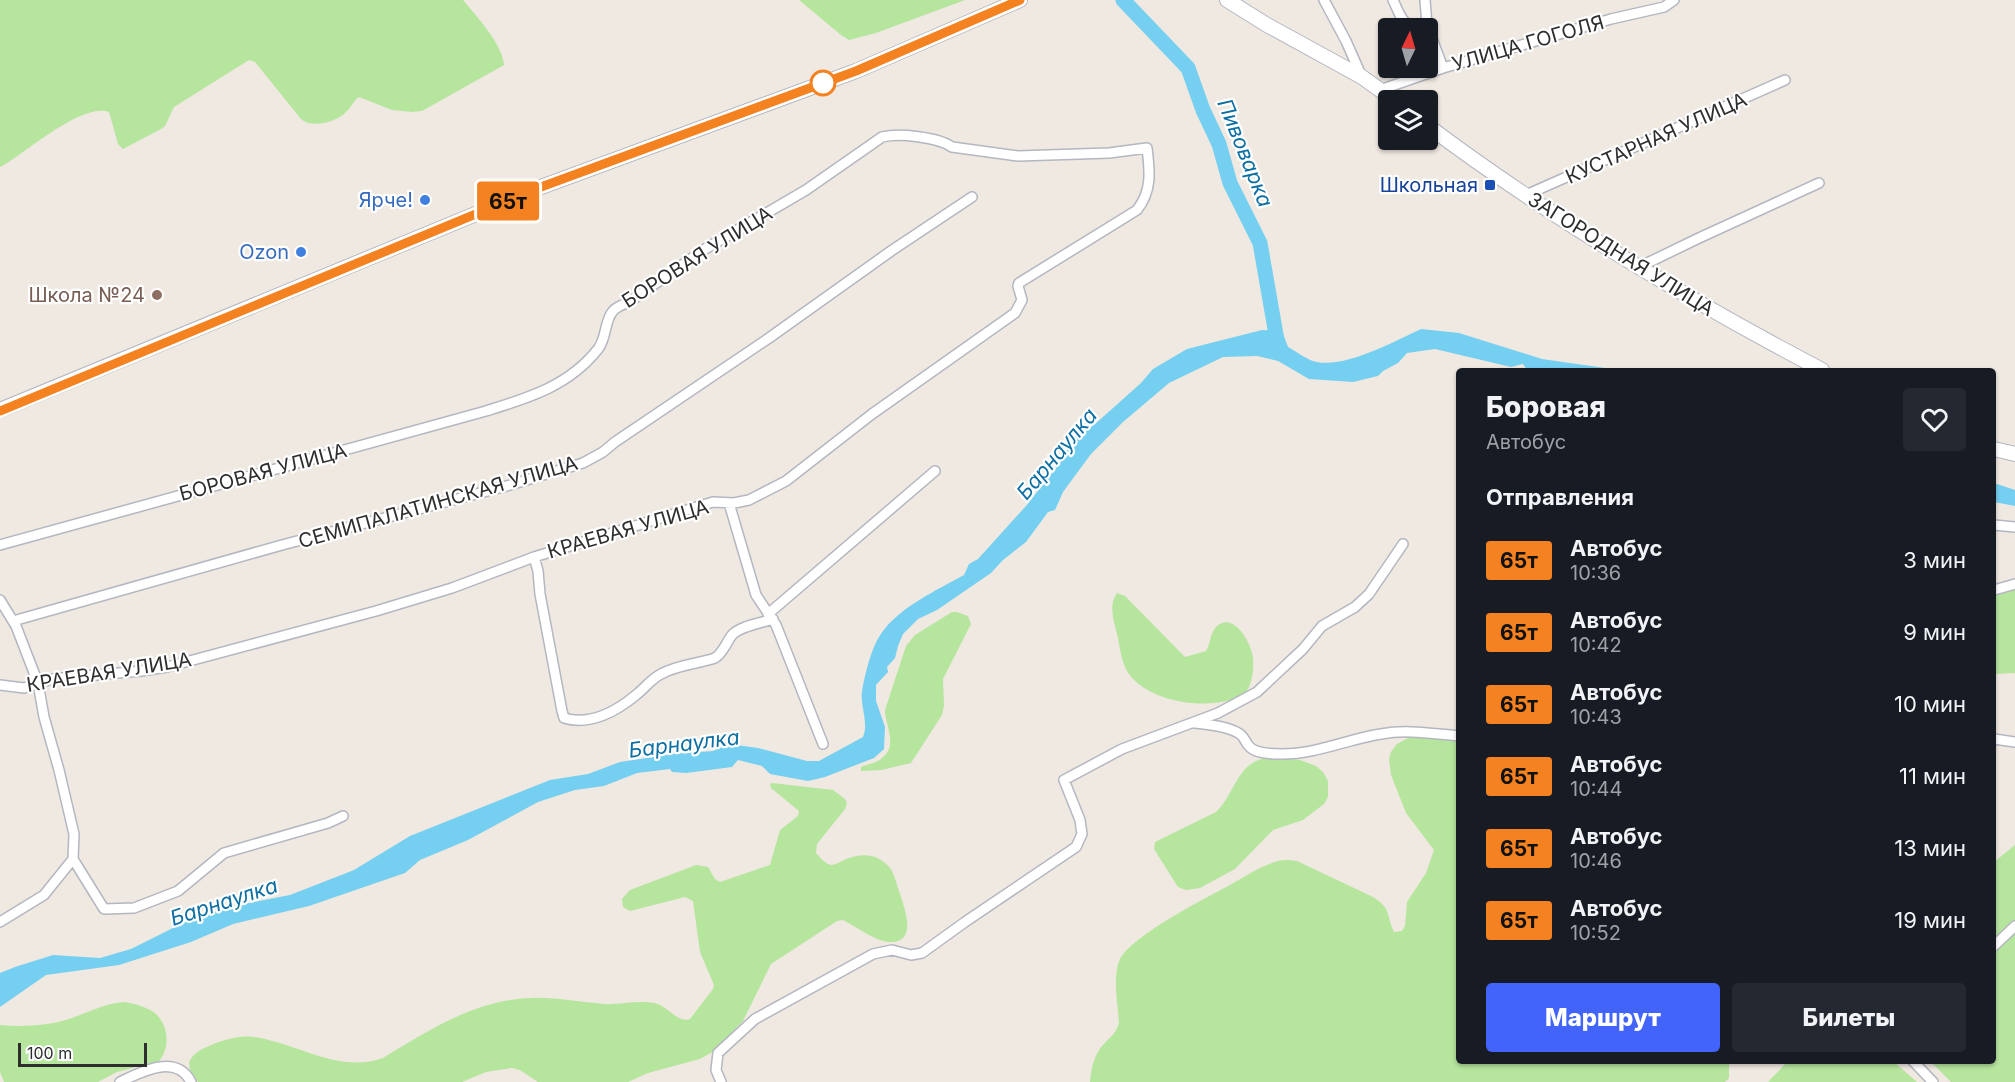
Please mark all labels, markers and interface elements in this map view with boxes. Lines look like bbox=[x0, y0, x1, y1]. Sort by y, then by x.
street label: УЛИЦА ГОГОЛЯ bbox=[1449, 10, 1607, 76]
north arrow bbox=[1378, 18, 1438, 78]
map controls bbox=[1378, 18, 1438, 150]
unlabelled marker bbox=[810, 70, 836, 96]
street label: КУСТАРНАЯ УЛИЦА bbox=[1562, 87, 1750, 189]
button: layers bbox=[1378, 90, 1438, 150]
water label: Пивоварка bbox=[1212, 95, 1279, 211]
place label: Школьная bbox=[1380, 173, 1478, 197]
marker: Школьная bbox=[1483, 178, 1497, 192]
line badge: 65т bbox=[474, 182, 542, 220]
street label: ЗАГОРОДНАЯ УЛИЦА bbox=[1524, 187, 1719, 321]
place label: Ярче! bbox=[359, 188, 413, 212]
text: 65т bbox=[489, 189, 527, 214]
marker: Ярче! bbox=[418, 193, 432, 207]
street label: БОРОВАЯ УЛИЦА bbox=[618, 201, 777, 313]
place label: Ozon bbox=[239, 240, 289, 264]
marker: Ozon bbox=[294, 245, 308, 259]
place label: Школа №24 bbox=[28, 283, 145, 307]
marker: Школа №24 bbox=[150, 288, 164, 302]
button: heart bbox=[1903, 388, 1966, 451]
text: Боровая bbox=[1486, 390, 1606, 424]
water label: Барнаулка bbox=[1011, 403, 1102, 504]
text: Автобус bbox=[1486, 430, 1566, 454]
street label: БОРОВАЯ УЛИЦА bbox=[177, 438, 350, 506]
street label: СЕМИПАЛАТИНСКАЯ УЛИЦА bbox=[296, 451, 581, 553]
text: Отправления bbox=[1486, 484, 1634, 510]
street label: КРАЕВАЯ УЛИЦА bbox=[545, 494, 712, 564]
text: Автобус bbox=[1570, 535, 1663, 561]
text: 3 мин bbox=[1903, 547, 1966, 573]
text: 65т bbox=[1500, 548, 1538, 573]
text: 10:36 bbox=[1570, 561, 1621, 585]
text: Автобус bbox=[1570, 607, 1663, 633]
text: 9 мин bbox=[1903, 619, 1966, 645]
text: 65т bbox=[1500, 620, 1538, 645]
text: 10:42 bbox=[1570, 633, 1622, 657]
street label: КРАЕВАЯ УЛИЦА bbox=[25, 647, 193, 697]
text: Автобус bbox=[1570, 679, 1663, 705]
text: 10 мин bbox=[1894, 691, 1966, 717]
text: 65т bbox=[1500, 692, 1538, 717]
text: 10:43 bbox=[1570, 705, 1622, 729]
water label: Барнаулка bbox=[627, 724, 741, 763]
text: Автобус bbox=[1570, 751, 1663, 777]
text: 11 мин bbox=[1899, 763, 1966, 789]
text: 65т bbox=[1500, 764, 1538, 789]
text: 10:44 bbox=[1570, 777, 1622, 801]
text: Автобус bbox=[1570, 823, 1663, 849]
text: 13 мин bbox=[1894, 835, 1966, 861]
text: 65т bbox=[1500, 836, 1538, 861]
text: 10:46 bbox=[1570, 849, 1622, 873]
water label: Барнаулка bbox=[167, 872, 281, 931]
text: Автобус bbox=[1570, 895, 1663, 921]
text: 19 мин bbox=[1894, 907, 1966, 933]
text: 65т bbox=[1500, 908, 1538, 933]
text: 10:52 bbox=[1570, 921, 1621, 945]
button: Маршрут bbox=[1486, 983, 1720, 1052]
button: Билеты bbox=[1732, 983, 1966, 1052]
scale bar bbox=[18, 1040, 147, 1068]
text: 100 m bbox=[27, 1043, 72, 1063]

